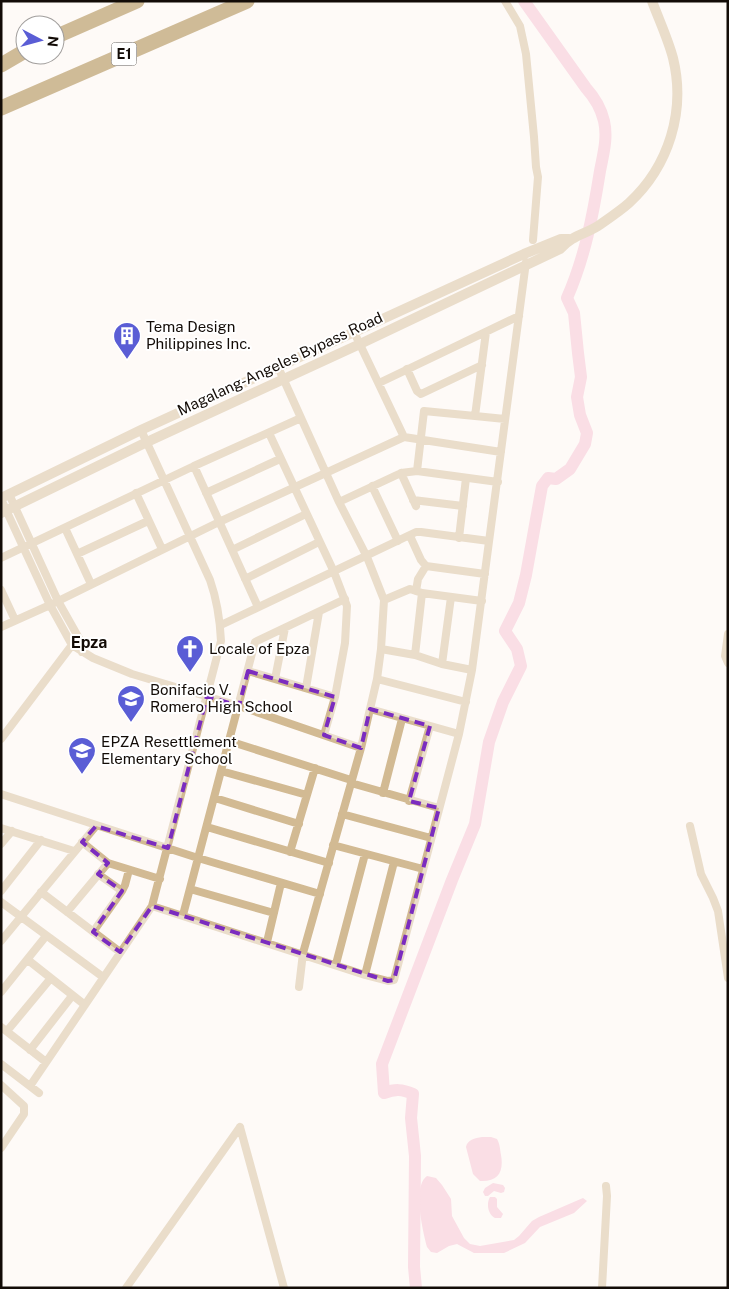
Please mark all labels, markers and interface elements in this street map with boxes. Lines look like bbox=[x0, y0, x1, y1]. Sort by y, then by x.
north arrow bbox=[15, 15, 65, 65]
text: N bbox=[44, 35, 61, 48]
road number: E1 bbox=[112, 42, 136, 66]
street label: Magalang-Angeles Bypass Road bbox=[174, 308, 385, 419]
place label: Tema Design Philippines Inc. bbox=[146, 318, 251, 352]
building icon: Tema Design Philippines Inc. bbox=[112, 321, 142, 360]
district label: Epza bbox=[71, 633, 107, 652]
church icon: Locale of Epza bbox=[175, 634, 205, 673]
place label: Locale of Epza bbox=[209, 640, 309, 657]
place label: Bonifacio V. Romero High School bbox=[150, 681, 293, 715]
school or university icon: Bonifacio V. Romero High School bbox=[116, 684, 146, 723]
place label: EPZA Resettlement Elementary School bbox=[101, 733, 237, 767]
school or university icon: EPZA Resettlement Elementary School bbox=[67, 736, 97, 775]

